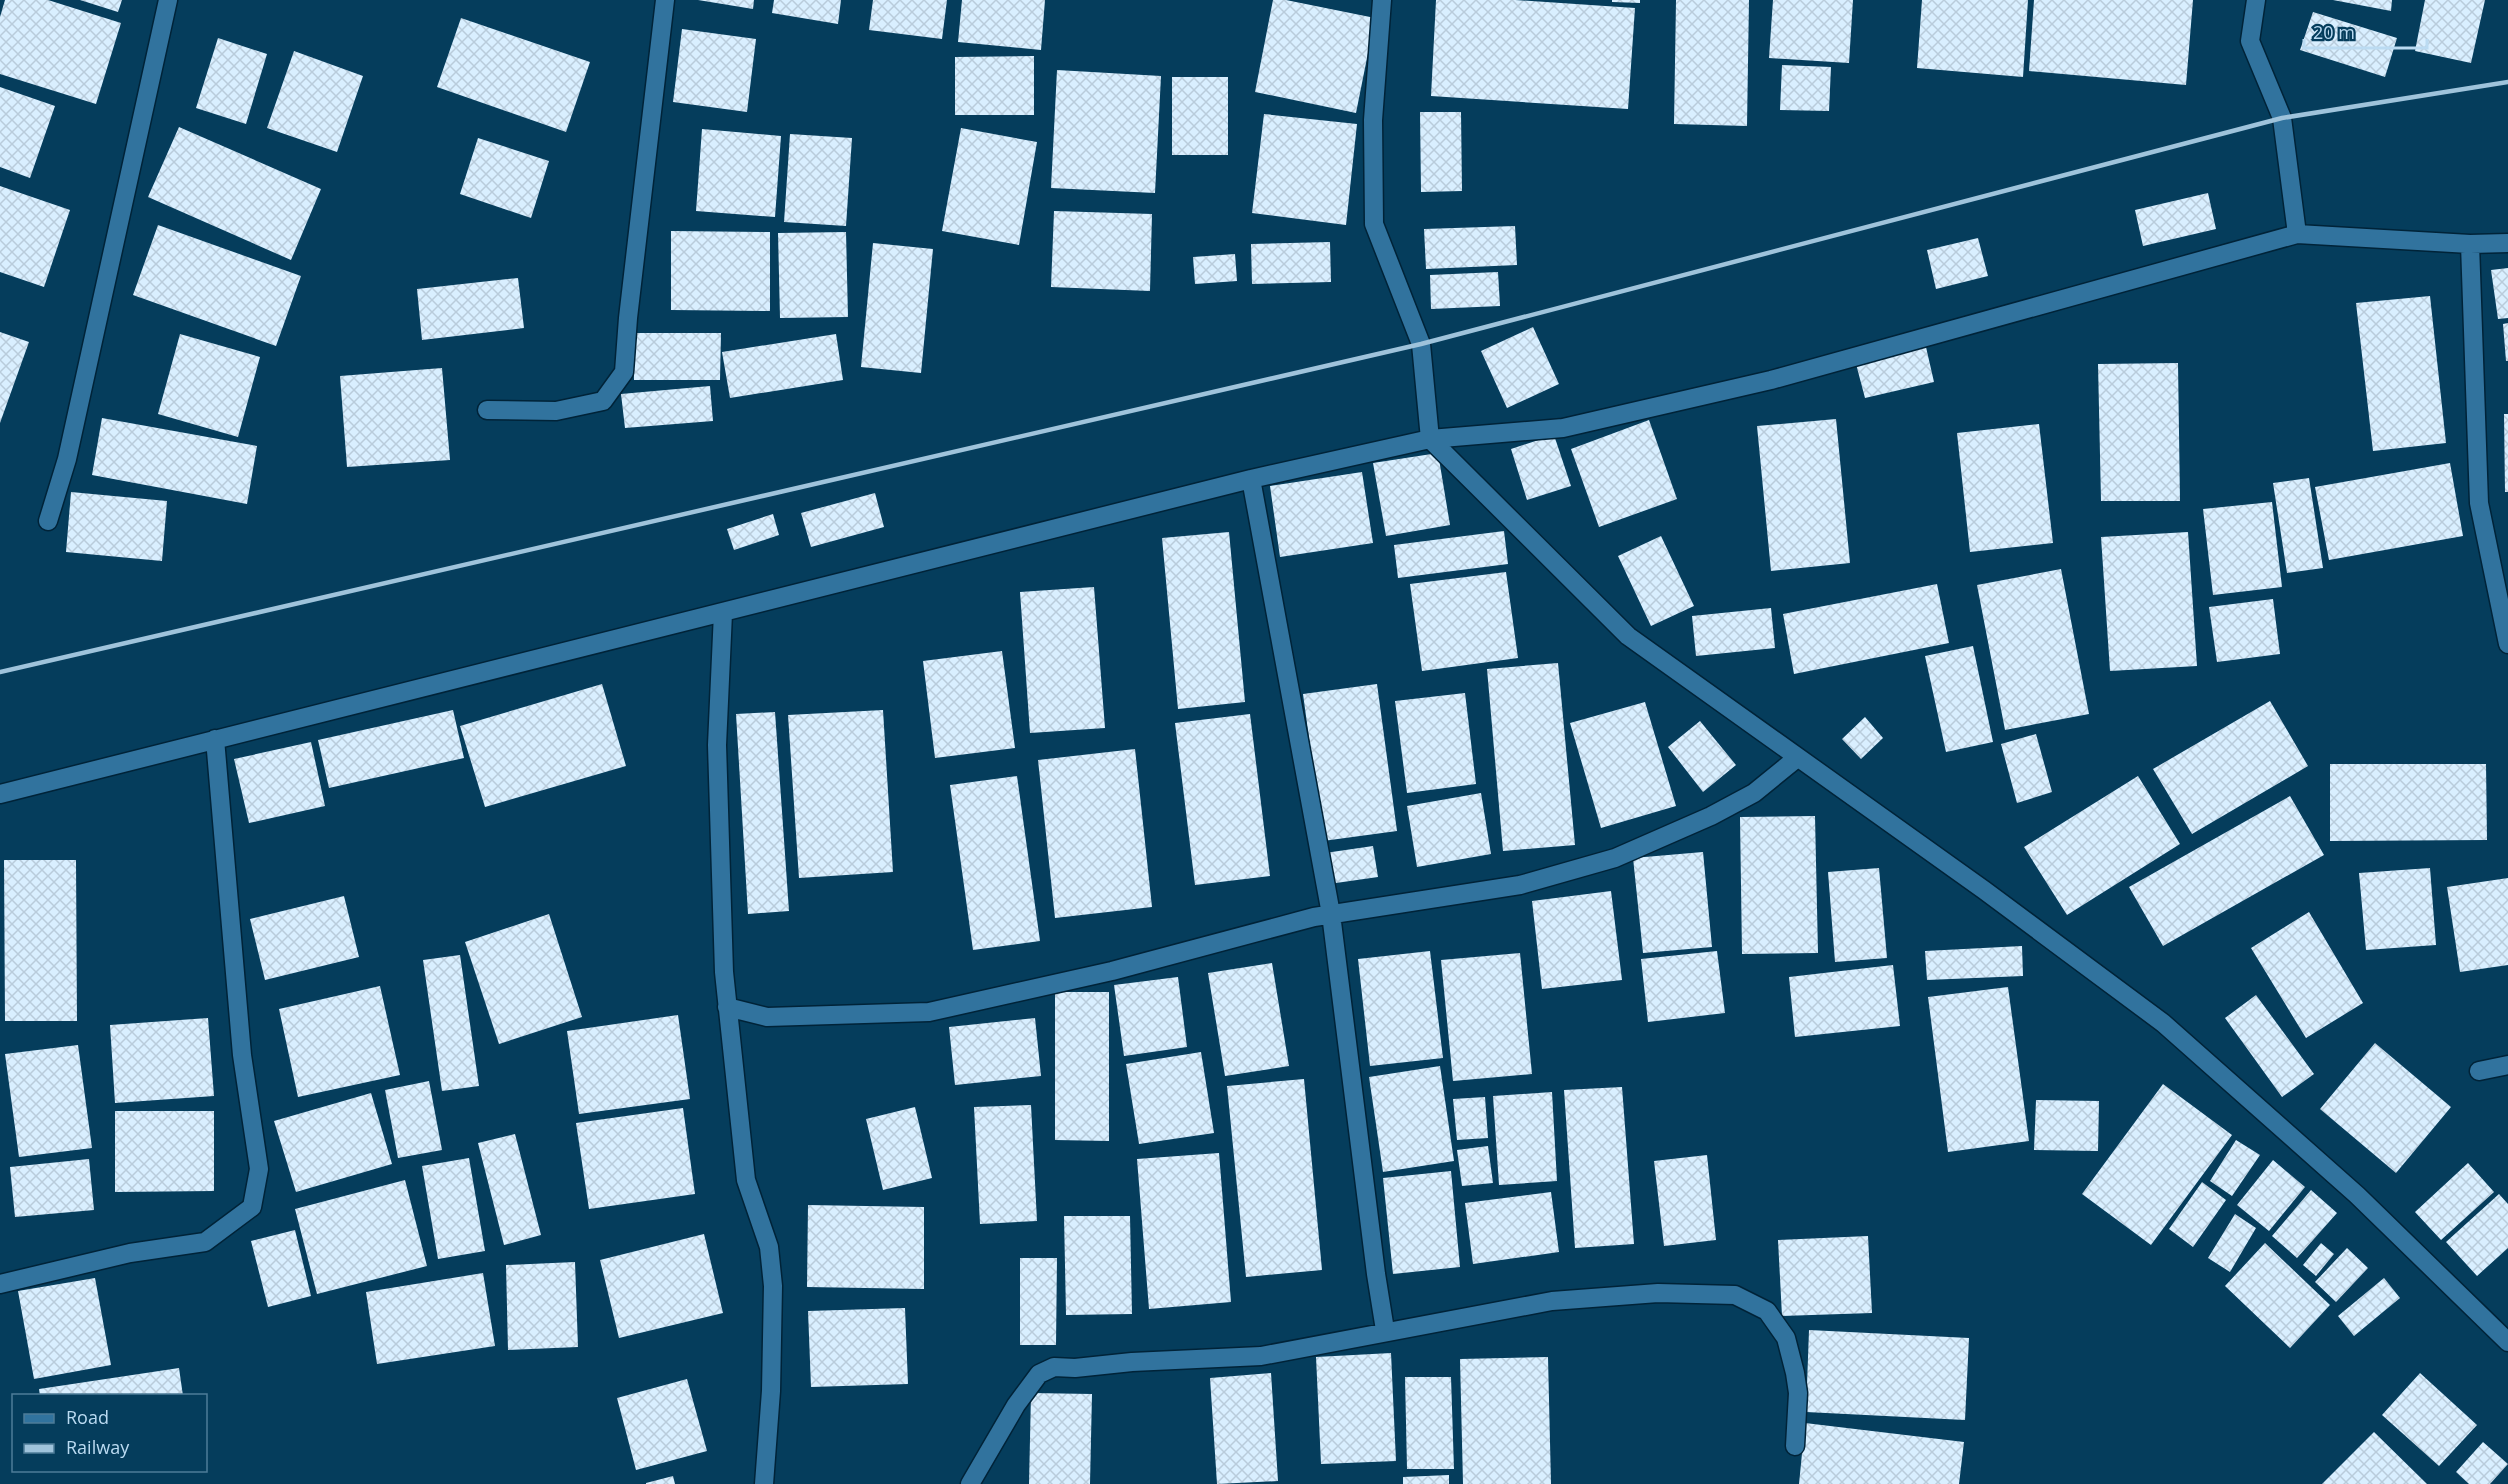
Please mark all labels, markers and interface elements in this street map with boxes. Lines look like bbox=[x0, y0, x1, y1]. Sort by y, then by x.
scale bar bbox=[2304, 12, 2427, 50]
text: 20 m bbox=[2313, 20, 2355, 44]
legend bbox=[12, 1394, 207, 1472]
text: Road bbox=[66, 1405, 109, 1429]
text: Railway bbox=[66, 1435, 130, 1459]

